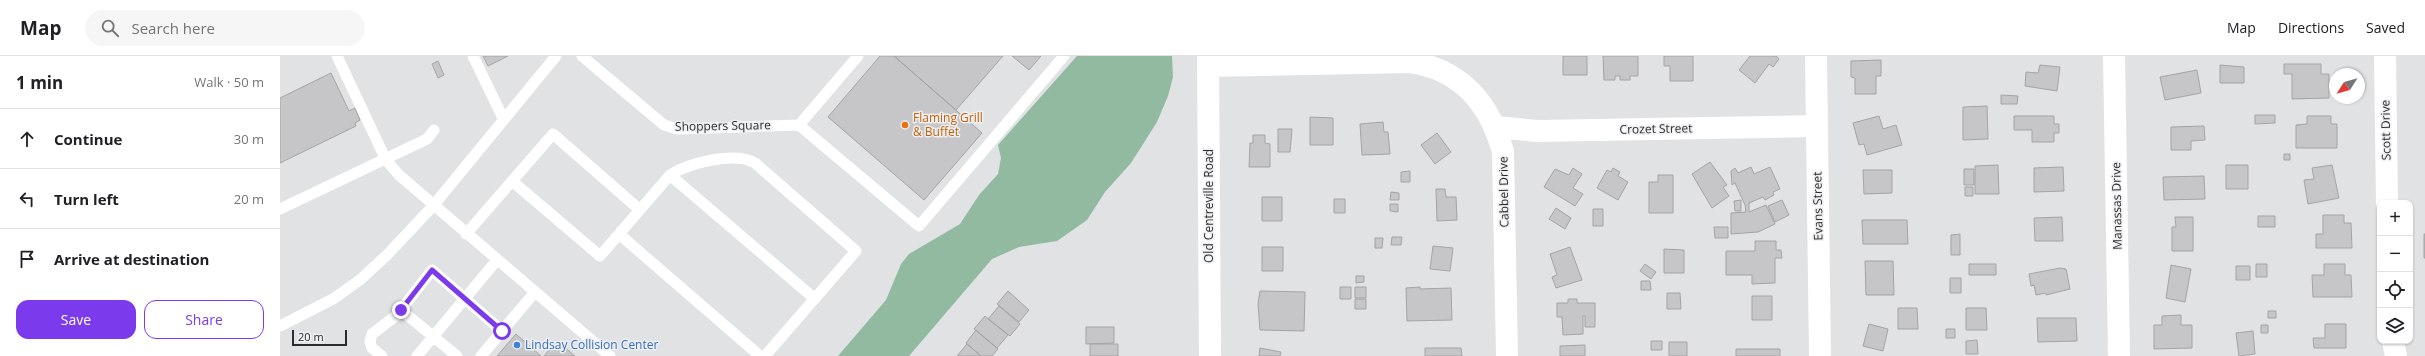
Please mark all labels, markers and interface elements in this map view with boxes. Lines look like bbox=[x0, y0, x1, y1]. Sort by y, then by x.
search box bbox=[85, 10, 365, 46]
text: Map bbox=[20, 15, 61, 41]
icon: search bbox=[99, 17, 121, 39]
text: Search here bbox=[131, 18, 215, 38]
text: Map bbox=[2227, 18, 2256, 37]
text: Directions bbox=[2278, 18, 2344, 37]
text: Saved bbox=[2366, 18, 2405, 37]
north arrow bbox=[2329, 68, 2365, 104]
text: 1 min bbox=[16, 71, 63, 94]
text: Walk · 50 m bbox=[194, 73, 264, 91]
street label: Scott Drive bbox=[2376, 99, 2395, 160]
place label: Flaming Grill & Buffet bbox=[913, 109, 983, 140]
street label: Shoppers Square bbox=[675, 116, 771, 135]
street label: Crozet Street bbox=[1619, 119, 1693, 138]
marker: Flaming Grill & Buffet bbox=[900, 120, 910, 130]
icon: ahead bbox=[16, 128, 38, 150]
text: Continue bbox=[54, 129, 122, 149]
text: 30 m bbox=[234, 130, 264, 148]
street label: Old Centreville Road bbox=[1200, 149, 1217, 263]
street label: Cabbel Drive bbox=[1494, 156, 1513, 228]
street label: Manassas Drive bbox=[2107, 162, 2126, 250]
street label: Evans Street bbox=[1808, 171, 1827, 241]
icon: left bbox=[16, 188, 38, 210]
text: Turn left bbox=[54, 189, 119, 209]
text: 20 m bbox=[234, 190, 264, 208]
map controls bbox=[2377, 200, 2413, 344]
button: + bbox=[2377, 200, 2413, 236]
button: − bbox=[2377, 236, 2413, 272]
icon: arrive bbox=[16, 248, 38, 270]
text: Arrive at destination bbox=[54, 249, 209, 269]
button: locate bbox=[2377, 272, 2413, 308]
button: Save bbox=[16, 300, 136, 339]
button: Share bbox=[144, 300, 264, 339]
route end bbox=[392, 301, 410, 319]
button: layers bbox=[2377, 308, 2413, 344]
route start bbox=[493, 322, 511, 340]
scale bar bbox=[292, 328, 347, 347]
text: 20 m bbox=[298, 329, 324, 344]
place label: Lindsay Collision Center bbox=[525, 336, 658, 353]
marker: Lindsay Collision Center bbox=[512, 340, 522, 350]

